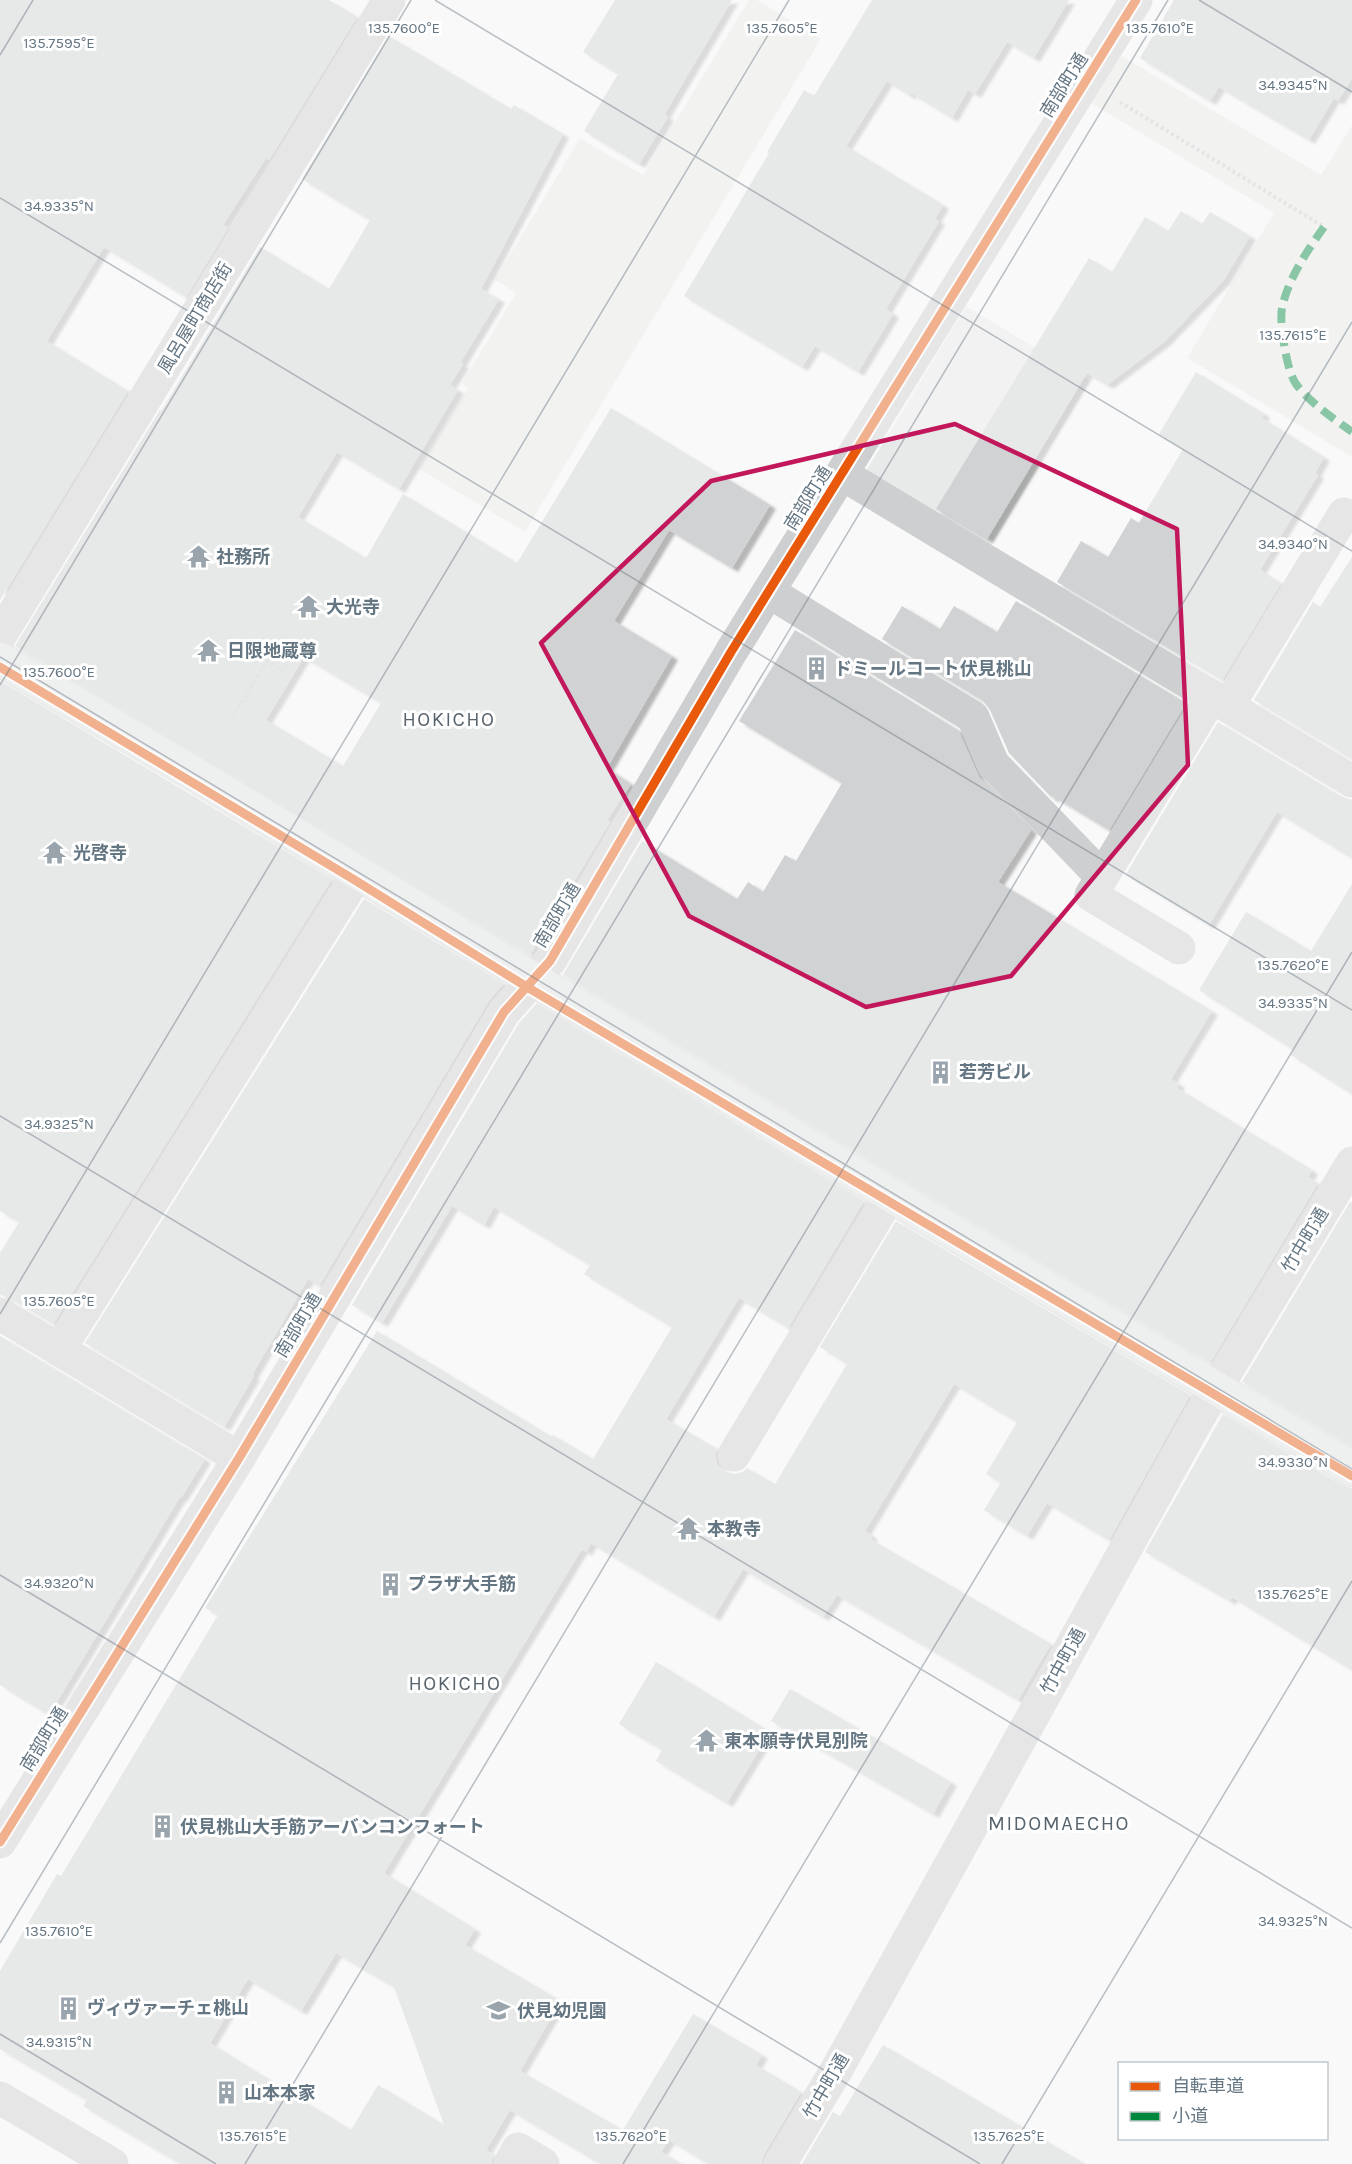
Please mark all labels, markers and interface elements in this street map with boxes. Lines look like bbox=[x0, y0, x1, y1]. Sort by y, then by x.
text: 135.7600°E bbox=[368, 19, 440, 37]
text: 135.7605°E bbox=[746, 19, 818, 37]
text: 135.7610°E bbox=[1126, 19, 1194, 37]
text: 135.7595°E bbox=[23, 34, 95, 52]
street label: 南部町通 bbox=[1036, 49, 1092, 121]
text: 34.9345°N bbox=[1258, 76, 1328, 94]
text: 34.9335°N bbox=[24, 197, 94, 215]
street label: 風呂屋町商店街 bbox=[153, 258, 237, 378]
text: 135.7615°E bbox=[1259, 326, 1327, 344]
street label: 南部町通 bbox=[780, 462, 836, 534]
text: 34.9340°N bbox=[1258, 535, 1328, 553]
temple icon: 社務所 bbox=[185, 544, 211, 570]
place label: 社務所 bbox=[216, 546, 270, 568]
temple icon: 大光寺 bbox=[295, 594, 321, 620]
place label: 大光寺 bbox=[326, 596, 380, 618]
temple icon: 日限地蔵尊 bbox=[196, 638, 222, 664]
place label: 日限地蔵尊 bbox=[227, 640, 317, 662]
building icon: ドミールコート伏見桃山 bbox=[803, 656, 829, 682]
place label: ドミールコート伏見桃山 bbox=[834, 658, 1032, 680]
text: 135.7600°E bbox=[23, 663, 95, 681]
district label: HOKICHO bbox=[402, 708, 496, 731]
temple icon: 光啓寺 bbox=[42, 840, 68, 866]
place label: 光啓寺 bbox=[73, 842, 127, 864]
street label: 南部町通 bbox=[529, 878, 585, 952]
text: 135.7620°E bbox=[1257, 956, 1329, 974]
text: 34.9335°N bbox=[1258, 994, 1328, 1012]
building icon: 若芳ビル bbox=[928, 1059, 954, 1085]
place label: 若芳ビル bbox=[959, 1061, 1031, 1083]
text: 34.9325°N bbox=[24, 1115, 94, 1133]
street label: 竹中町通 bbox=[1277, 1203, 1333, 1277]
street label: 南部町通 bbox=[270, 1288, 326, 1362]
text: 135.7605°E bbox=[23, 1292, 95, 1310]
text: 34.9330°N bbox=[1258, 1453, 1328, 1471]
temple icon: 本教寺 bbox=[676, 1516, 702, 1542]
place label: 本教寺 bbox=[707, 1518, 761, 1540]
building icon: プラザ大手筋 bbox=[377, 1571, 403, 1597]
place label: プラザ大手筋 bbox=[408, 1573, 516, 1595]
text: 34.9320°N bbox=[24, 1574, 94, 1592]
text: 135.7625°E bbox=[1257, 1585, 1329, 1603]
street label: 竹中町通 bbox=[1036, 1624, 1090, 1698]
district label: HOKICHO bbox=[408, 1672, 502, 1695]
street label: 南部町通 bbox=[16, 1703, 72, 1775]
temple icon: 東本願寺伏見別院 bbox=[693, 1728, 719, 1754]
place label: 東本願寺伏見別院 bbox=[724, 1730, 868, 1752]
district label: MIDOMAECHO bbox=[988, 1812, 1130, 1835]
building icon: 伏見桃山大手筋アーバンコンフォート bbox=[149, 1814, 175, 1840]
place label: 伏見桃山大手筋アーバンコンフォート bbox=[180, 1816, 485, 1838]
text: 34.9325°N bbox=[1258, 1912, 1328, 1930]
text: 135.7610°E bbox=[25, 1922, 93, 1940]
building icon: ヴィヴァーチェ桃山 bbox=[56, 1995, 82, 2021]
place label: ヴィヴァーチェ桃山 bbox=[87, 1997, 249, 2019]
school or university icon: 伏見幼児園 bbox=[486, 1998, 512, 2024]
place label: 伏見幼児園 bbox=[517, 2000, 607, 2022]
text: 34.9315°N bbox=[26, 2033, 92, 2051]
street label: 竹中町通 bbox=[798, 2049, 854, 2123]
legend bbox=[1118, 2062, 1328, 2140]
text: 自転車道 bbox=[1172, 2075, 1244, 2097]
building icon: 山本本家 bbox=[213, 2080, 239, 2106]
place label: 山本本家 bbox=[244, 2082, 316, 2104]
text: 小道 bbox=[1172, 2105, 1208, 2127]
text: 135.7615°E bbox=[219, 2127, 287, 2145]
text: 135.7620°E bbox=[595, 2127, 667, 2145]
text: 135.7625°E bbox=[973, 2127, 1045, 2145]

